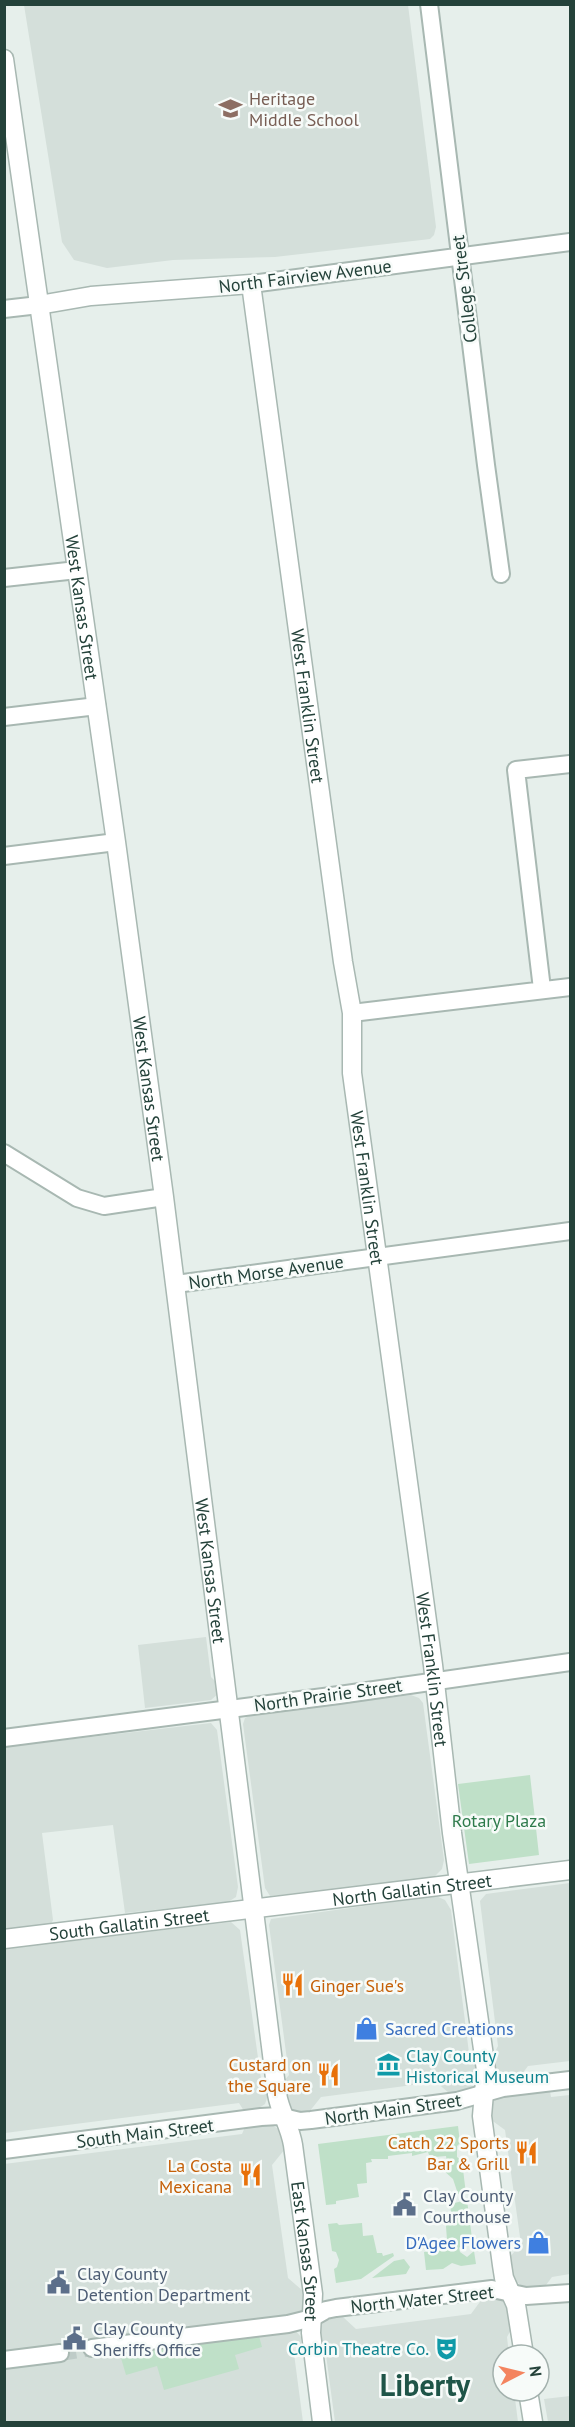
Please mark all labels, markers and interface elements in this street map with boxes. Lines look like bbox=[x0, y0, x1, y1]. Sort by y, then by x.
place label: Heritage Middle School bbox=[249, 87, 359, 131]
school or university icon: Heritage Middle School bbox=[218, 95, 244, 121]
street label: College Street bbox=[446, 234, 482, 344]
street label: North Fairview Avenue bbox=[217, 254, 393, 298]
street label: West Kansas Street bbox=[61, 534, 104, 681]
street label: West Franklin Street bbox=[286, 627, 330, 784]
street label: West Kansas Street bbox=[128, 1015, 171, 1163]
street label: West Franklin Street bbox=[346, 1109, 390, 1266]
street label: North Morse Avenue bbox=[187, 1250, 345, 1294]
street label: West Kansas Street bbox=[191, 1497, 232, 1645]
street label: West Franklin Street bbox=[412, 1591, 454, 1748]
street label: North Prairie Street bbox=[252, 1673, 404, 1717]
park label: Rotary Plaza bbox=[452, 1809, 546, 1832]
street label: North Gallatin Street bbox=[331, 1868, 493, 1910]
street label: South Gallatin Street bbox=[48, 1903, 210, 1945]
restaurant icon: Ginger Sue's bbox=[279, 1972, 305, 1998]
place label: Ginger Sue's bbox=[310, 1974, 404, 1997]
shop icon: Sacred Creations bbox=[354, 2015, 380, 2041]
place label: Sacred Creations bbox=[385, 2017, 514, 2040]
place label: Clay County Historical Museum bbox=[406, 2044, 549, 2088]
museum icon: Clay County Historical Museum bbox=[375, 2052, 401, 2078]
place label: Custard on the Square bbox=[228, 2053, 311, 2097]
restaurant icon: Custard on the Square bbox=[316, 2061, 342, 2087]
street label: North Main Street bbox=[323, 2088, 463, 2130]
street label: South Main Street bbox=[75, 2113, 215, 2153]
place label: Catch 22 Sports Bar & Grill bbox=[388, 2131, 510, 2175]
restaurant icon: Catch 22 Sports Bar & Grill bbox=[514, 2139, 540, 2165]
place label: La Costa Mexicana bbox=[159, 2154, 232, 2198]
restaurant icon: La Costa Mexicana bbox=[237, 2162, 263, 2188]
street label: East Kansas Street bbox=[286, 2180, 325, 2322]
place label: Clay County Courthouse bbox=[423, 2184, 514, 2228]
public building icon: Clay County Courthouse bbox=[392, 2192, 418, 2218]
shop icon: D'Agee Flowers bbox=[526, 2229, 552, 2255]
place label: D'Agee Flowers bbox=[405, 2231, 521, 2254]
place label: Clay County Detention Department bbox=[77, 2262, 250, 2306]
public building icon: Clay County Detention Department bbox=[46, 2270, 72, 2296]
street label: North Water Street bbox=[349, 2280, 495, 2318]
place label: Clay County Sheriffs Office bbox=[93, 2317, 201, 2361]
public building icon: Clay County Sheriffs Office bbox=[62, 2325, 88, 2351]
theatre icon: Corbin Theatre Co. bbox=[434, 2335, 460, 2361]
place label: Corbin Theatre Co. bbox=[288, 2337, 429, 2360]
north arrow bbox=[491, 2343, 551, 2403]
district label: Liberty bbox=[380, 2365, 471, 2404]
text: N bbox=[525, 2365, 546, 2378]

